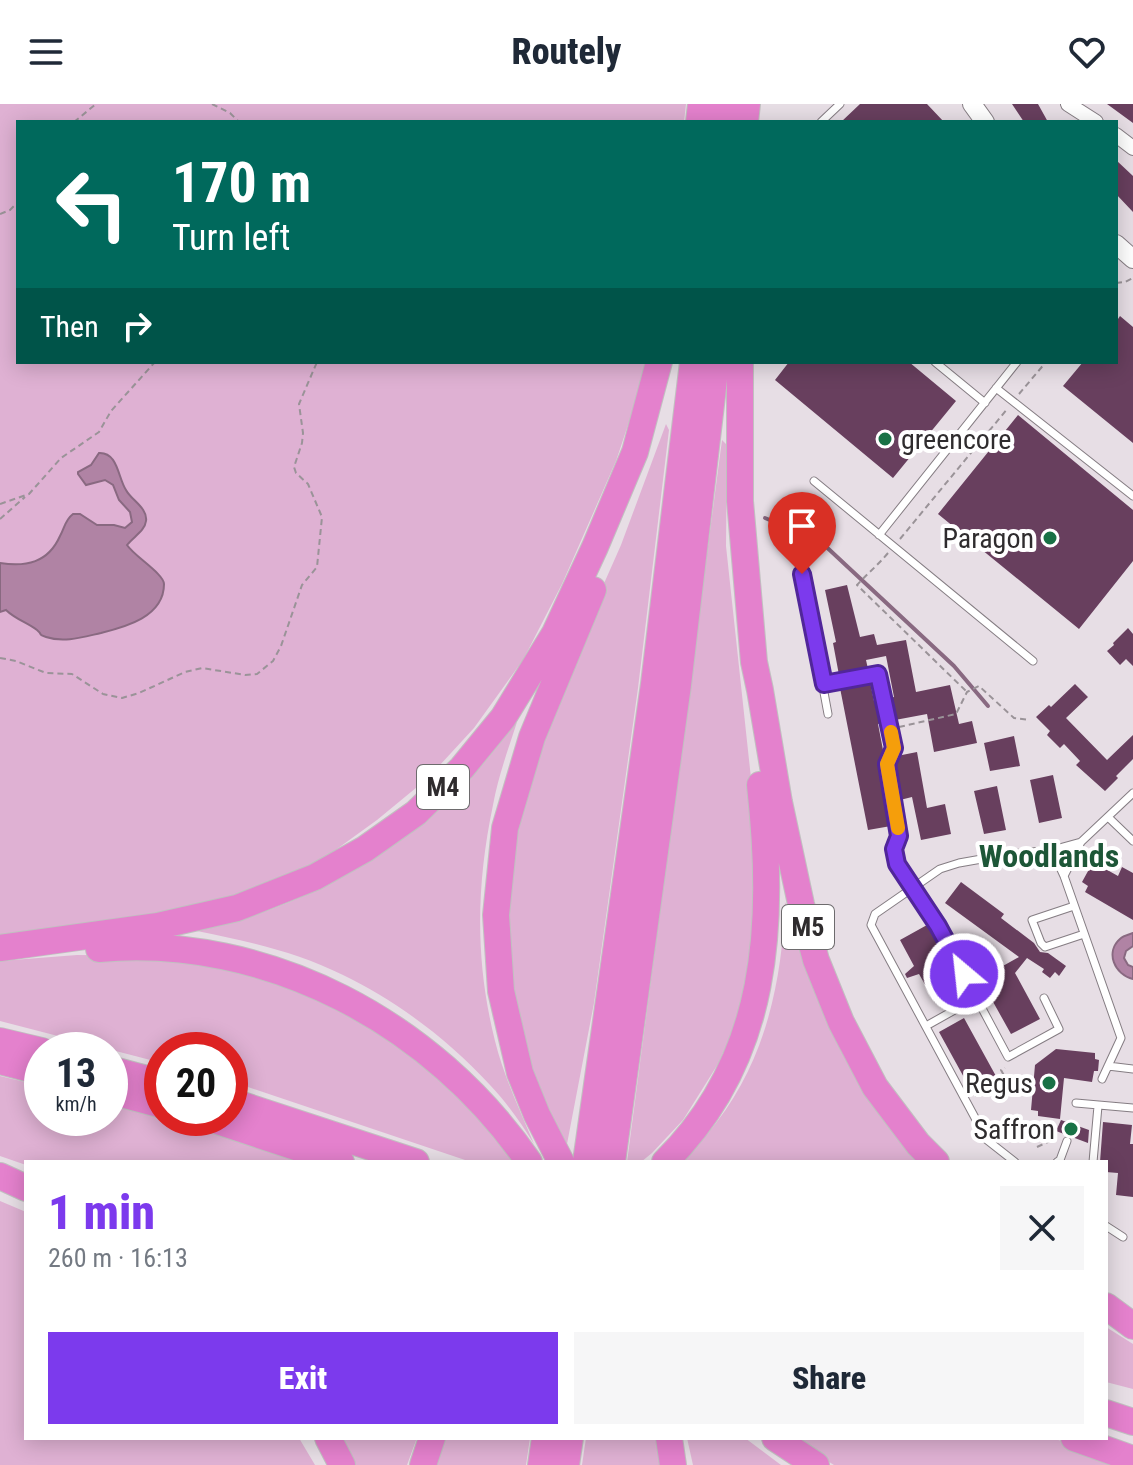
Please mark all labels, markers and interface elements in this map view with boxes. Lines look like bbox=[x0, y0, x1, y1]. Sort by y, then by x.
icon: menu bbox=[24, 30, 68, 74]
icon: heart bbox=[1065, 30, 1109, 74]
text: Routely bbox=[512, 31, 621, 73]
text: 170 m bbox=[172, 150, 311, 216]
icon: left bbox=[40, 152, 144, 256]
text: Turn left bbox=[172, 217, 290, 259]
icon: right bbox=[115, 304, 159, 348]
text: Then bbox=[40, 309, 99, 344]
place label: greencore bbox=[901, 423, 1011, 456]
marker: greencore bbox=[876, 430, 894, 448]
pin bbox=[768, 492, 836, 574]
icon: arrive bbox=[780, 504, 824, 548]
place label: Paragon bbox=[942, 522, 1034, 555]
marker: Paragon bbox=[1041, 529, 1059, 547]
road number: M4 bbox=[417, 765, 469, 809]
district label: Woodlands bbox=[979, 837, 1119, 875]
road number: M5 bbox=[782, 905, 834, 949]
position arrow bbox=[922, 932, 1006, 1016]
speed limit sign: 20 bbox=[144, 1032, 248, 1136]
text: 13 bbox=[56, 1050, 96, 1097]
place label: Regus bbox=[965, 1067, 1033, 1100]
marker: Regus bbox=[1040, 1074, 1058, 1092]
text: km/h bbox=[55, 1092, 97, 1116]
place label: Saffron bbox=[973, 1113, 1055, 1146]
marker: Saffron bbox=[1062, 1120, 1080, 1138]
text: 1 min bbox=[48, 1184, 155, 1241]
button: close bbox=[1000, 1186, 1084, 1270]
text: 260 m · 16:13 bbox=[48, 1243, 188, 1273]
button: Exit bbox=[48, 1332, 558, 1424]
button: Share bbox=[574, 1332, 1084, 1424]

